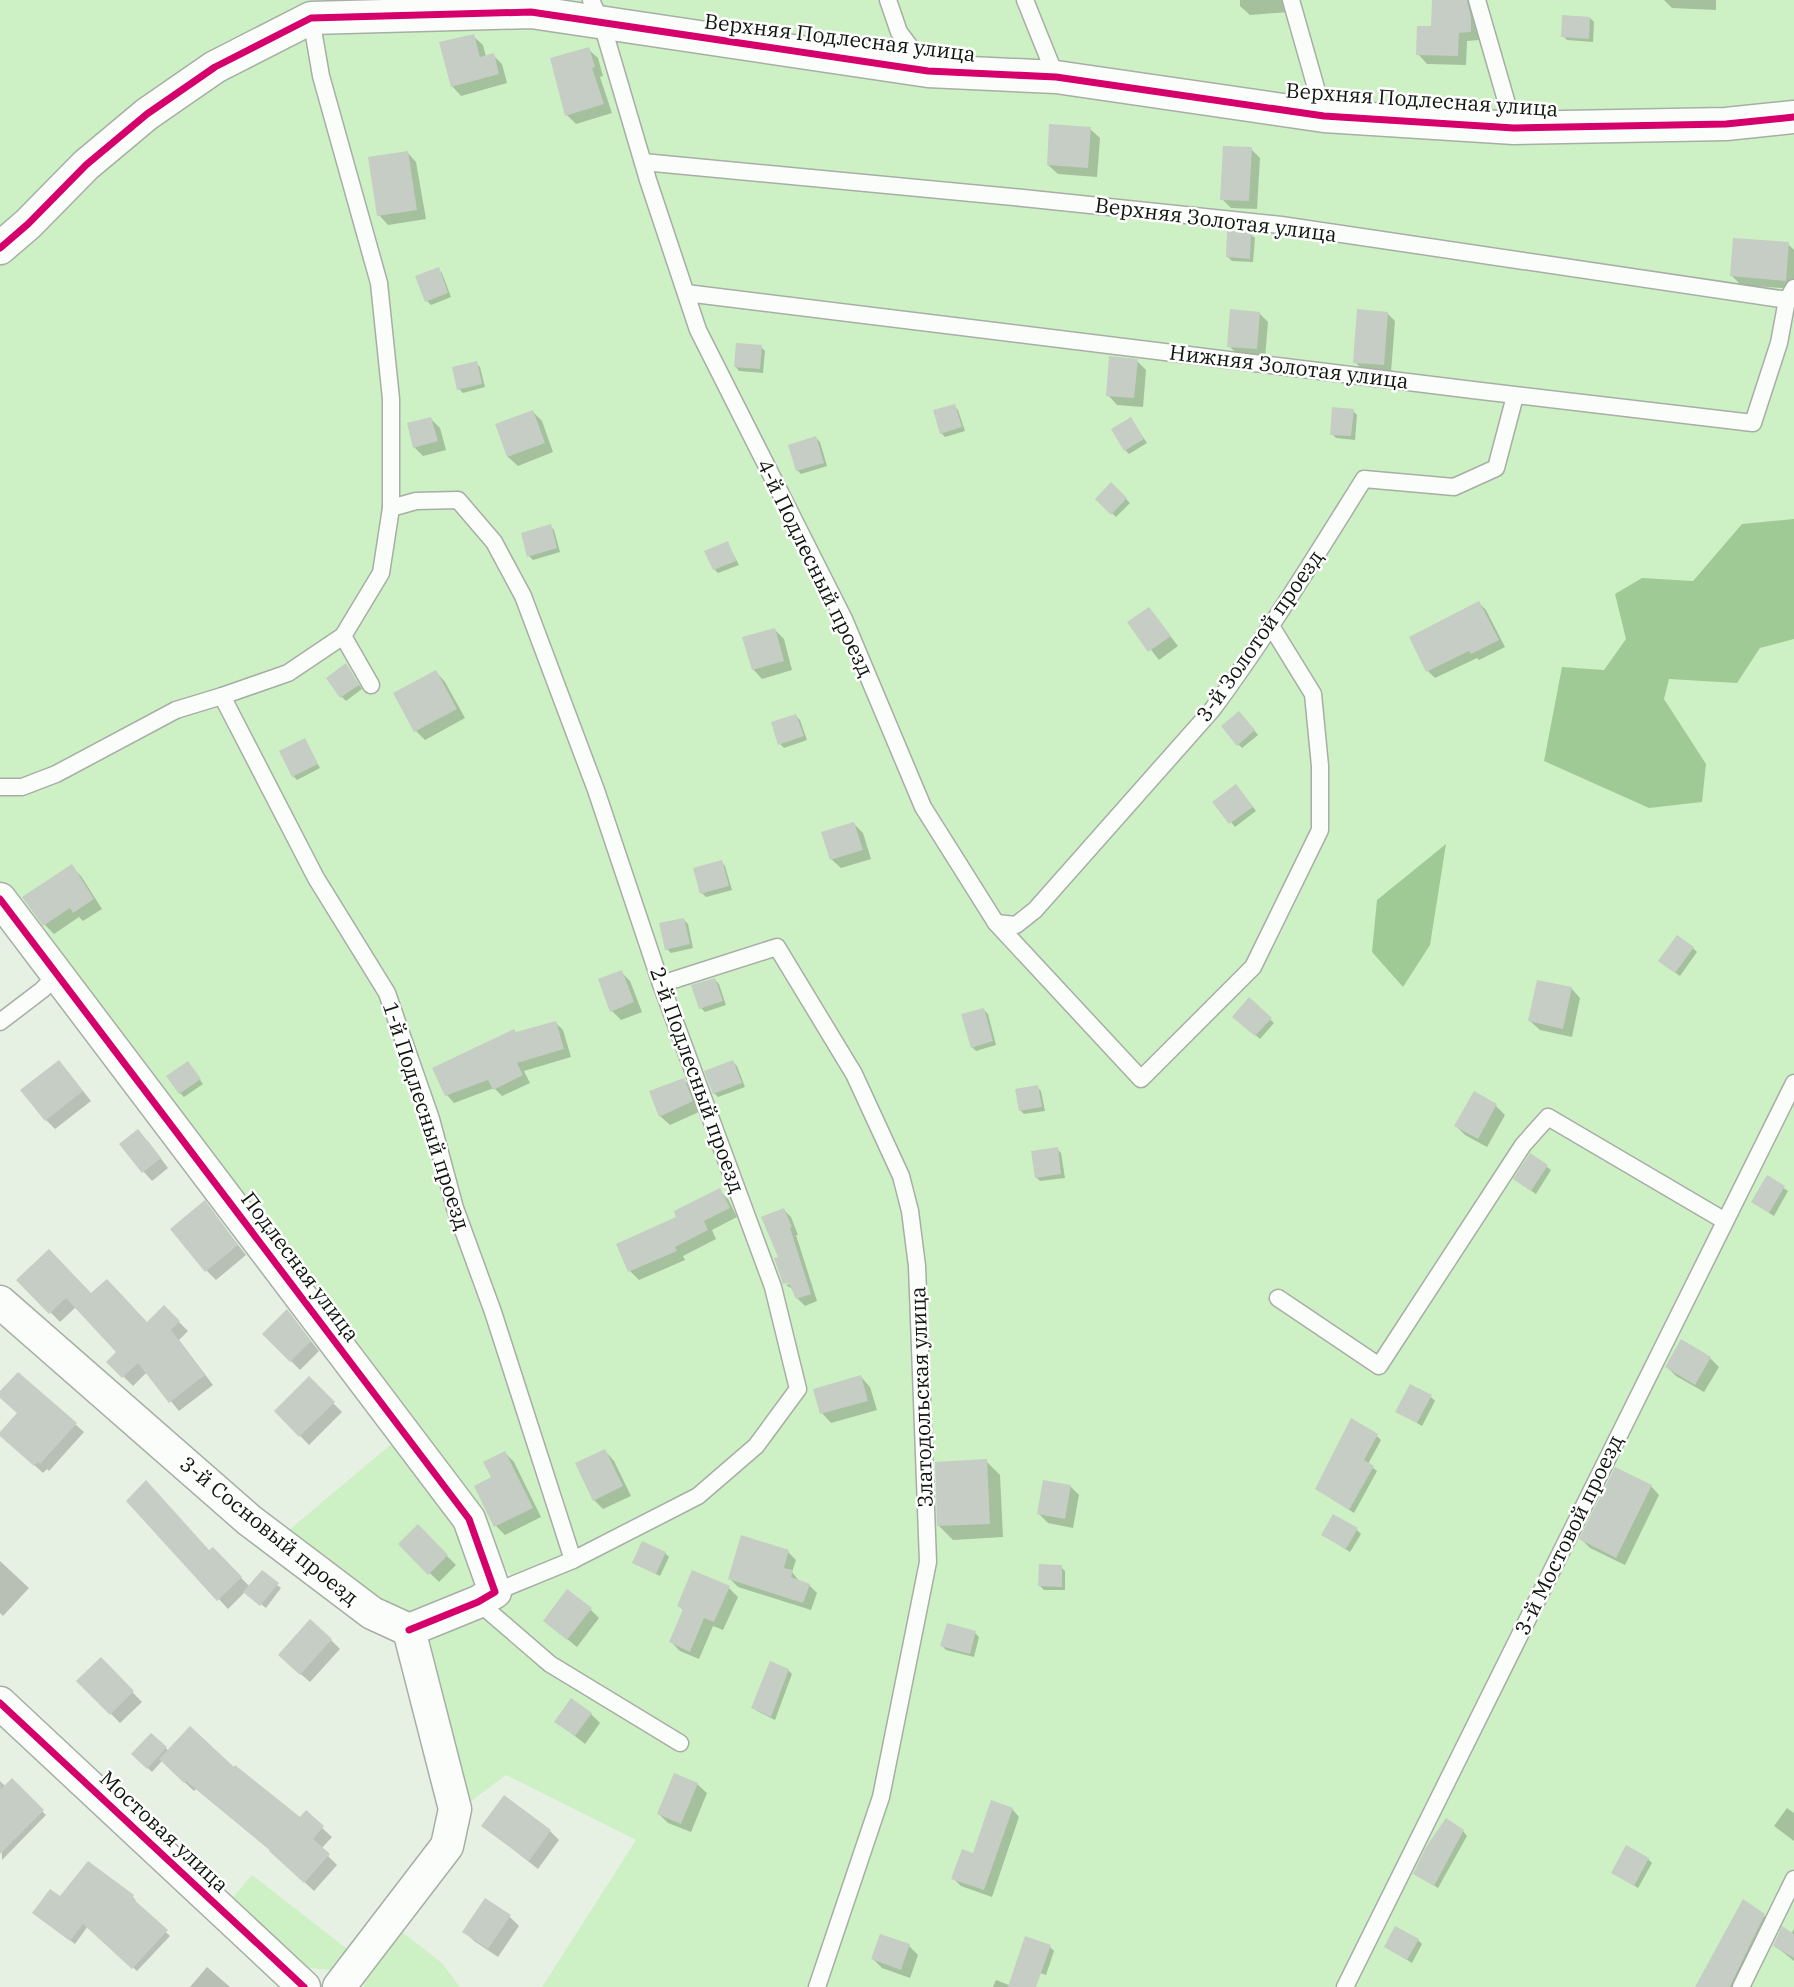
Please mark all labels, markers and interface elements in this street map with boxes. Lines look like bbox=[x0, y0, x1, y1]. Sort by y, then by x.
street label: Верхняя Подлесная улица bbox=[703, 6, 977, 68]
street label: Верхняя Подлесная улица bbox=[1285, 76, 1559, 122]
street label: Верхняя Золотая улица bbox=[1094, 190, 1339, 248]
street label: Нижняя Золотая улица bbox=[1168, 337, 1410, 395]
street label: 4-й Подлесный проезд bbox=[751, 454, 881, 681]
street label: 3-й Золотой проезд bbox=[1189, 544, 1329, 727]
street label: 2-й Подлесный проезд bbox=[644, 963, 752, 1197]
street label: 1-й Подлесный проезд bbox=[377, 998, 477, 1234]
street label: Подлесная улица bbox=[235, 1186, 366, 1347]
street label: Златодольская улица bbox=[903, 1286, 939, 1508]
street label: 3-й Мостовой проезд bbox=[1507, 1430, 1629, 1639]
street label: 3-й Сосновый проезд bbox=[174, 1449, 365, 1611]
street label: Мостовая улица bbox=[94, 1764, 235, 1898]

